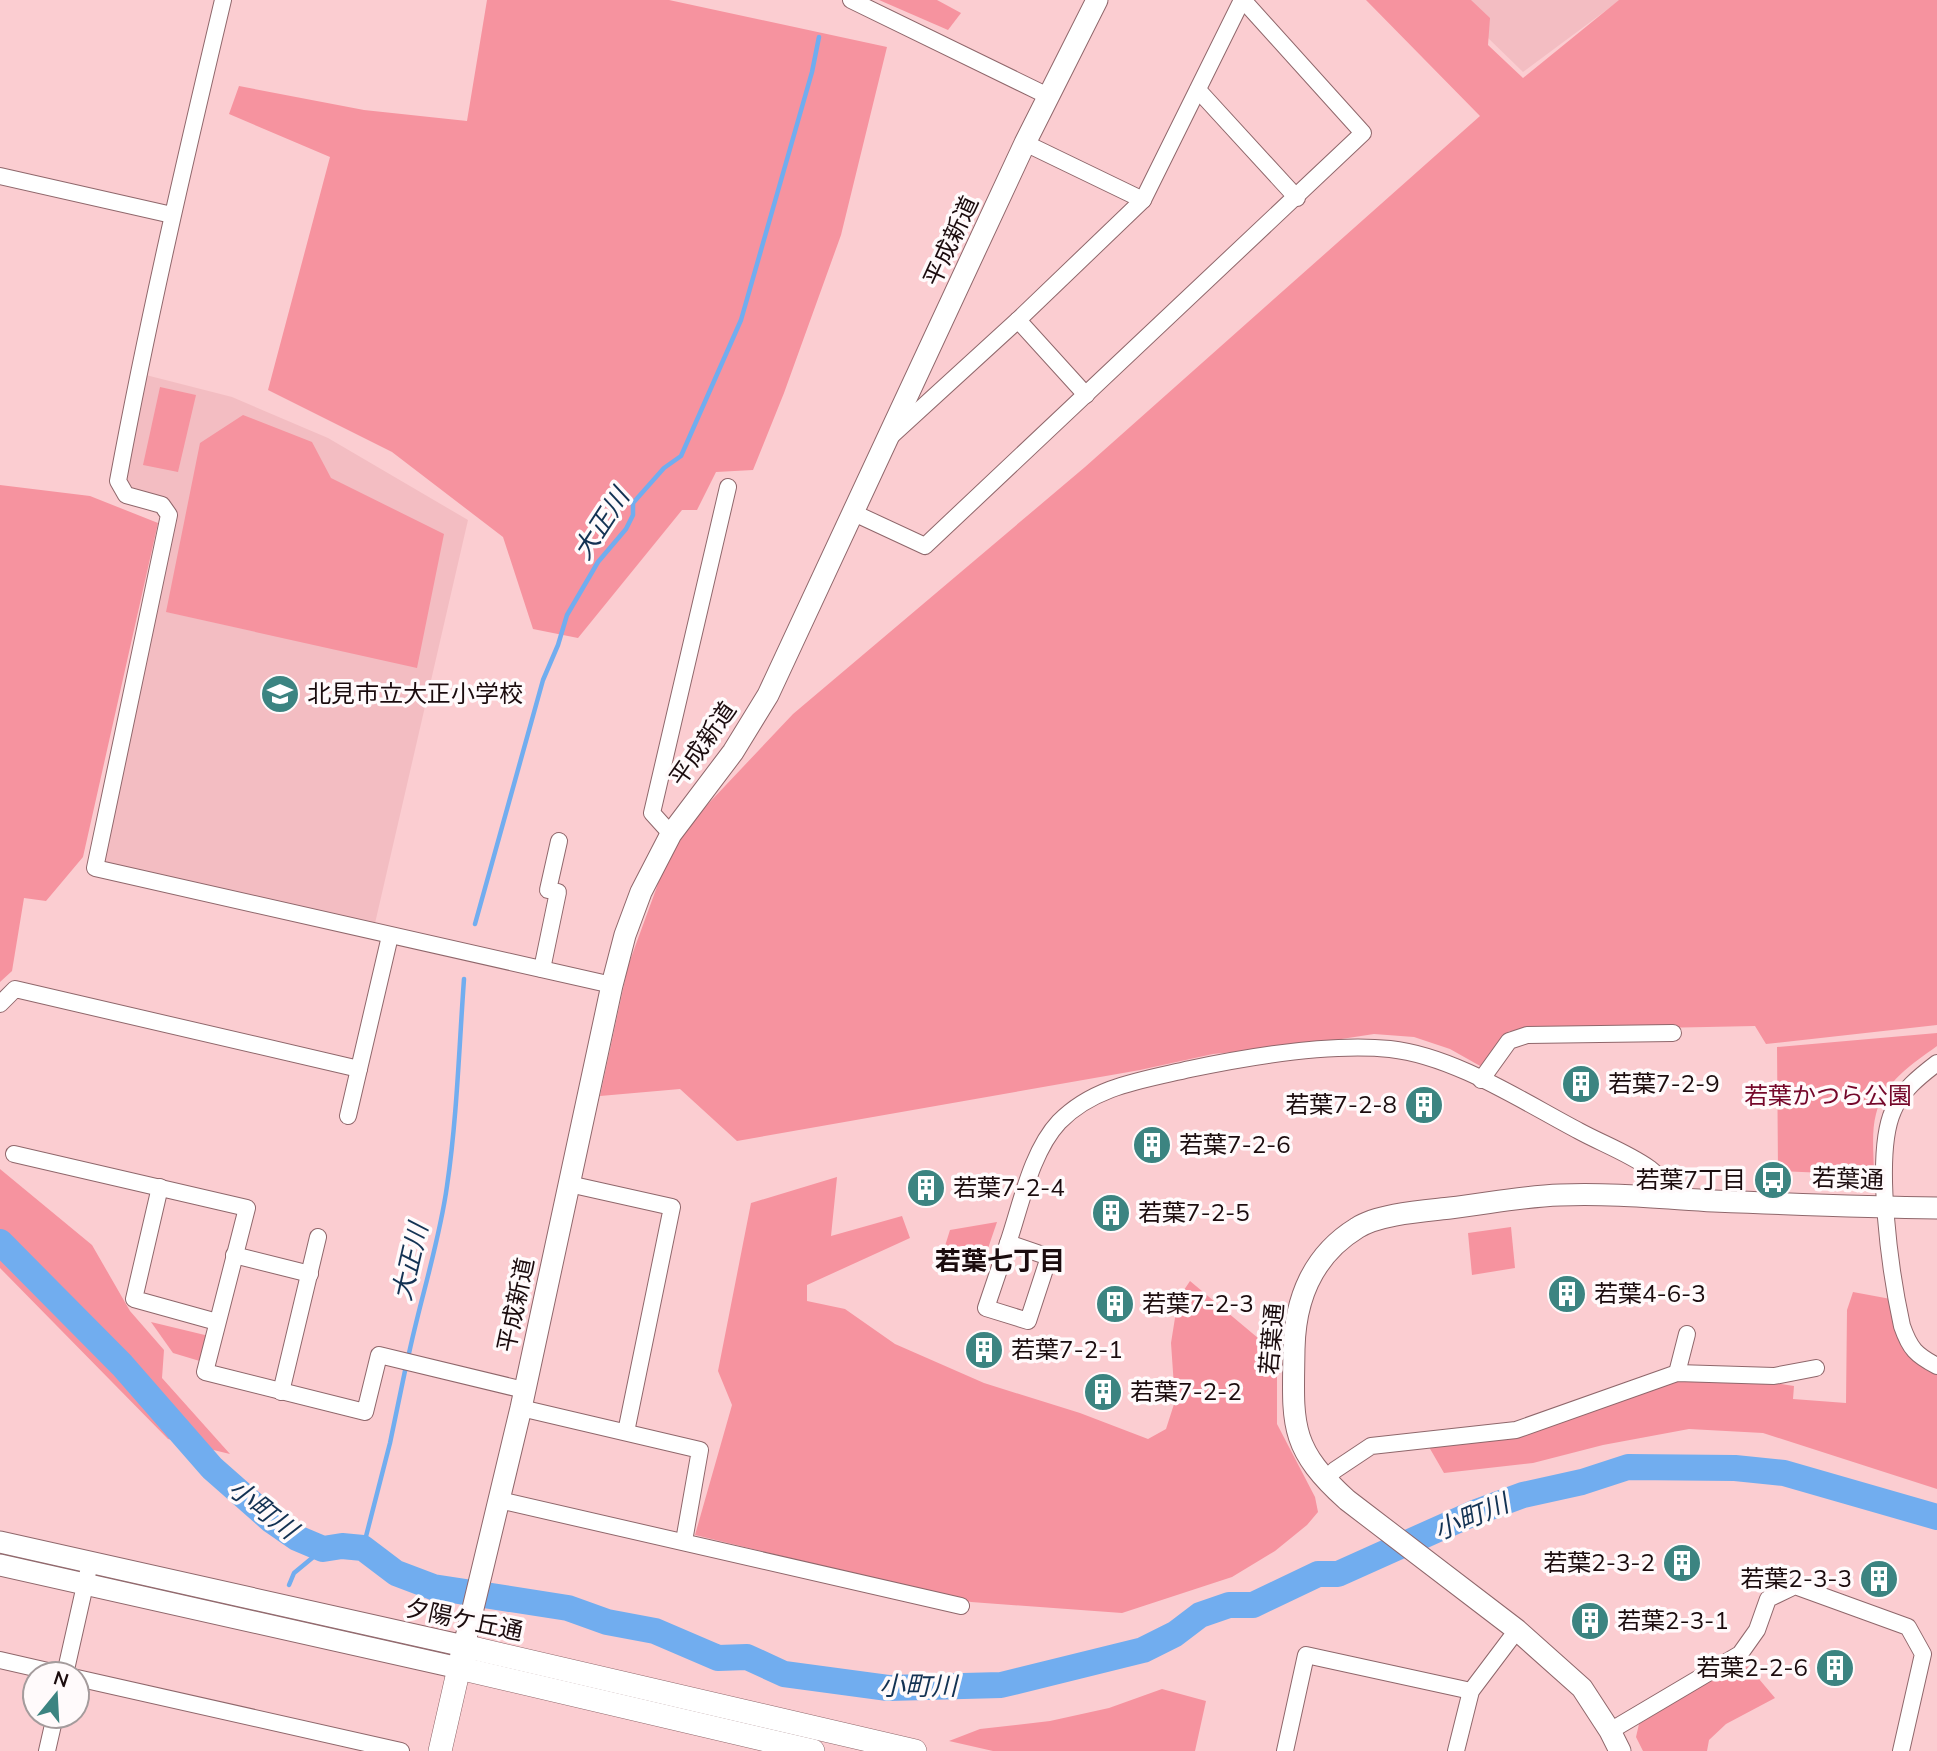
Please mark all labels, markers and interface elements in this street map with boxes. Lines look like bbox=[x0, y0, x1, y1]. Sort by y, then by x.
street label: 平成新道 bbox=[916, 191, 984, 290]
water label: 大正川 bbox=[565, 480, 637, 565]
school or university icon: 北見市立大正小学校 bbox=[259, 673, 301, 715]
place label: 北見市立大正小学校 bbox=[307, 678, 523, 708]
street label: 平成新道 bbox=[662, 696, 742, 791]
building icon: 若葉7-2-9 bbox=[1560, 1063, 1602, 1105]
place label: 若葉7-2-9 bbox=[1608, 1068, 1720, 1098]
park label: 若葉かつら公園 bbox=[1744, 1080, 1912, 1110]
building icon: 若葉7-2-8 bbox=[1403, 1084, 1445, 1126]
place label: 若葉7-2-8 bbox=[1285, 1089, 1397, 1119]
building icon: 若葉7-2-6 bbox=[1131, 1124, 1173, 1166]
place label: 若葉7-2-6 bbox=[1179, 1129, 1291, 1159]
bus stop icon: 若葉7丁目 bbox=[1752, 1159, 1794, 1201]
street label: 若葉通 bbox=[1812, 1162, 1885, 1194]
place label: 若葉7丁目 bbox=[1636, 1164, 1746, 1194]
building icon: 若葉7-2-4 bbox=[905, 1167, 947, 1209]
place label: 若葉7-2-4 bbox=[953, 1172, 1065, 1202]
building icon: 若葉7-2-5 bbox=[1090, 1192, 1132, 1234]
place label: 若葉7-2-5 bbox=[1138, 1197, 1250, 1227]
water label: 大正川 bbox=[385, 1217, 435, 1304]
district label: 若葉七丁目 bbox=[935, 1244, 1065, 1277]
street label: 平成新道 bbox=[490, 1255, 540, 1355]
building icon: 若葉4-6-3 bbox=[1546, 1273, 1588, 1315]
place label: 若葉4-6-3 bbox=[1594, 1278, 1706, 1308]
building icon: 若葉7-2-3 bbox=[1094, 1283, 1136, 1325]
place label: 若葉7-2-3 bbox=[1142, 1288, 1254, 1318]
street label: 若葉通 bbox=[1253, 1302, 1289, 1376]
building icon: 若葉7-2-1 bbox=[963, 1329, 1005, 1371]
place label: 若葉7-2-1 bbox=[1011, 1334, 1123, 1364]
building icon: 若葉7-2-2 bbox=[1082, 1371, 1124, 1413]
place label: 若葉7-2-2 bbox=[1130, 1376, 1242, 1406]
water label: 小町川 bbox=[222, 1472, 307, 1547]
water label: 小町川 bbox=[1428, 1485, 1516, 1547]
building icon: 若葉2-3-2 bbox=[1661, 1542, 1703, 1584]
place label: 若葉2-3-2 bbox=[1543, 1547, 1655, 1577]
building icon: 若葉2-3-3 bbox=[1858, 1558, 1900, 1600]
place label: 若葉2-3-3 bbox=[1740, 1563, 1852, 1593]
street label: 夕陽ケ丘通 bbox=[402, 1592, 526, 1646]
building icon: 若葉2-3-1 bbox=[1569, 1600, 1611, 1642]
place label: 若葉2-3-1 bbox=[1617, 1605, 1729, 1635]
building icon: 若葉2-2-6 bbox=[1814, 1647, 1856, 1689]
place label: 若葉2-2-6 bbox=[1696, 1652, 1808, 1682]
north arrow bbox=[21, 1660, 91, 1730]
text: N bbox=[51, 1665, 72, 1692]
water label: 小町川 bbox=[879, 1669, 960, 1702]

